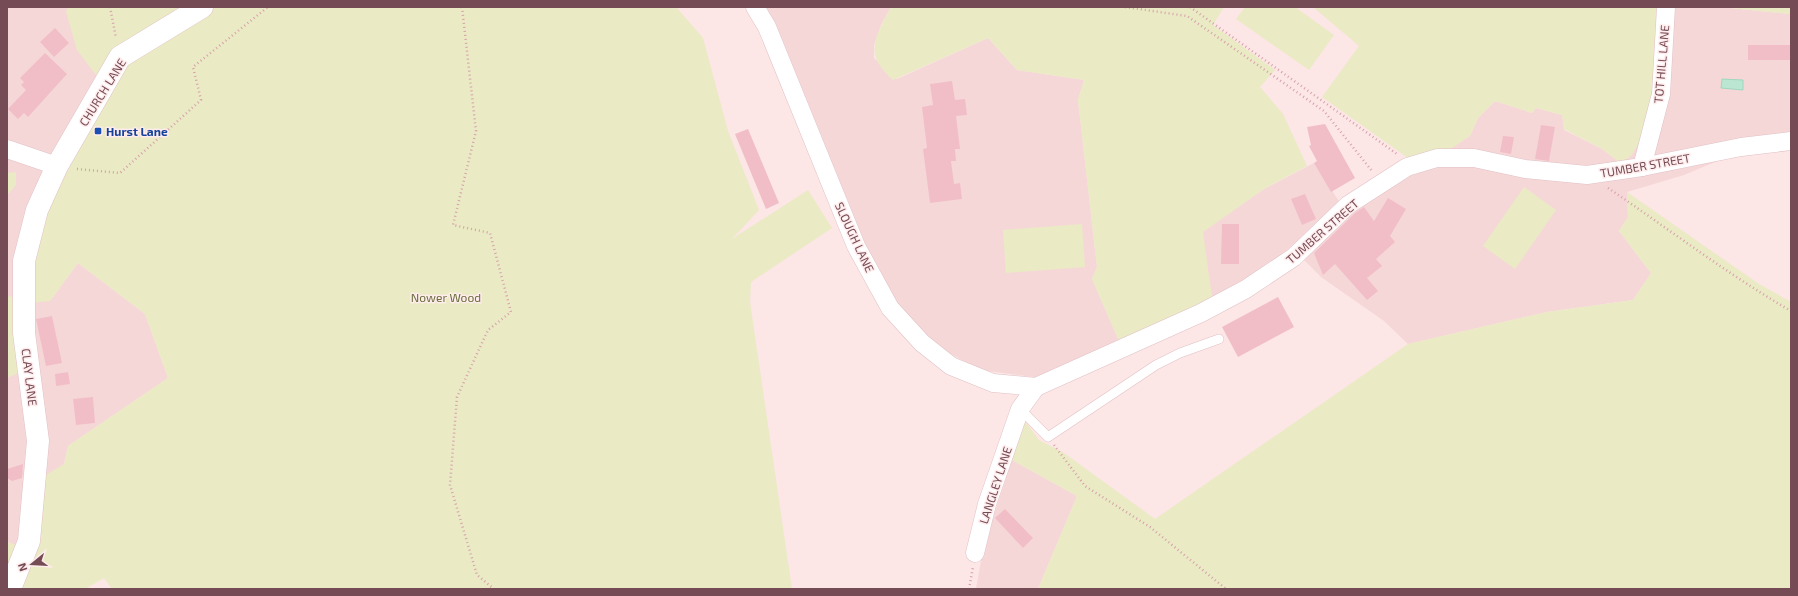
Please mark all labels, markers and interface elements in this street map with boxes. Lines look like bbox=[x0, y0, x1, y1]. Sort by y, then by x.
street label: TOT HILL LANE bbox=[1651, 24, 1671, 104]
street label: CHURCH LANE bbox=[76, 56, 128, 128]
place label: Hurst Lane bbox=[106, 124, 168, 138]
marker: Hurst Lane bbox=[93, 126, 103, 136]
street label: TUMBER STREET bbox=[1599, 150, 1691, 180]
street label: TUMBER STREET bbox=[1283, 196, 1361, 266]
street label: SLOUGH LANE bbox=[833, 200, 877, 275]
park label: Nower Wood bbox=[411, 290, 481, 304]
street label: CLAY LANE bbox=[20, 347, 41, 407]
street label: LANGLEY LANE bbox=[976, 444, 1014, 525]
north arrow bbox=[12, 544, 52, 584]
text: N bbox=[15, 561, 29, 573]

